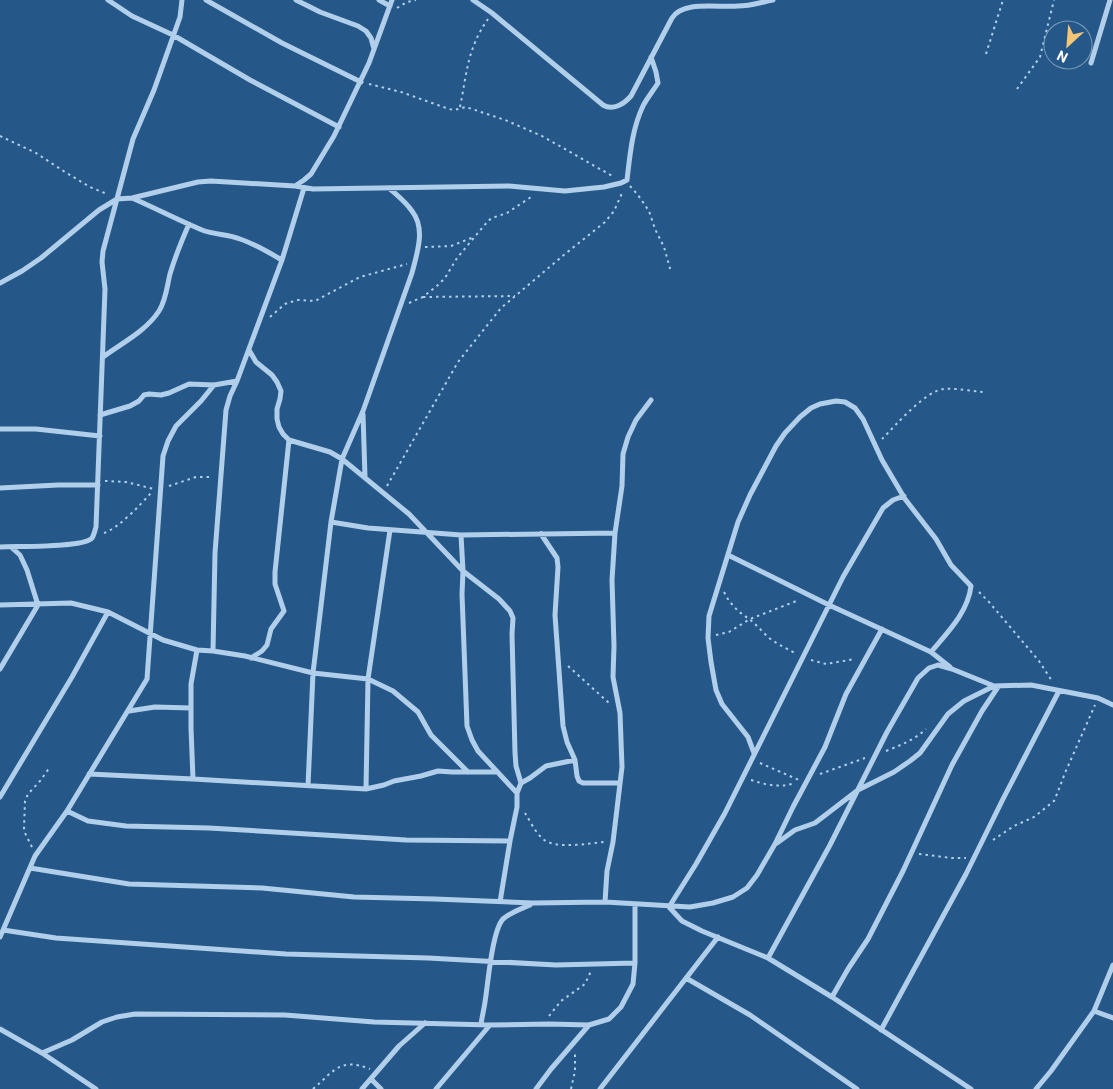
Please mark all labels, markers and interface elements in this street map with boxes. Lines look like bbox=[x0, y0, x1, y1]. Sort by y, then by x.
north arrow bbox=[1043, 20, 1093, 70]
text: N bbox=[1054, 47, 1070, 66]

